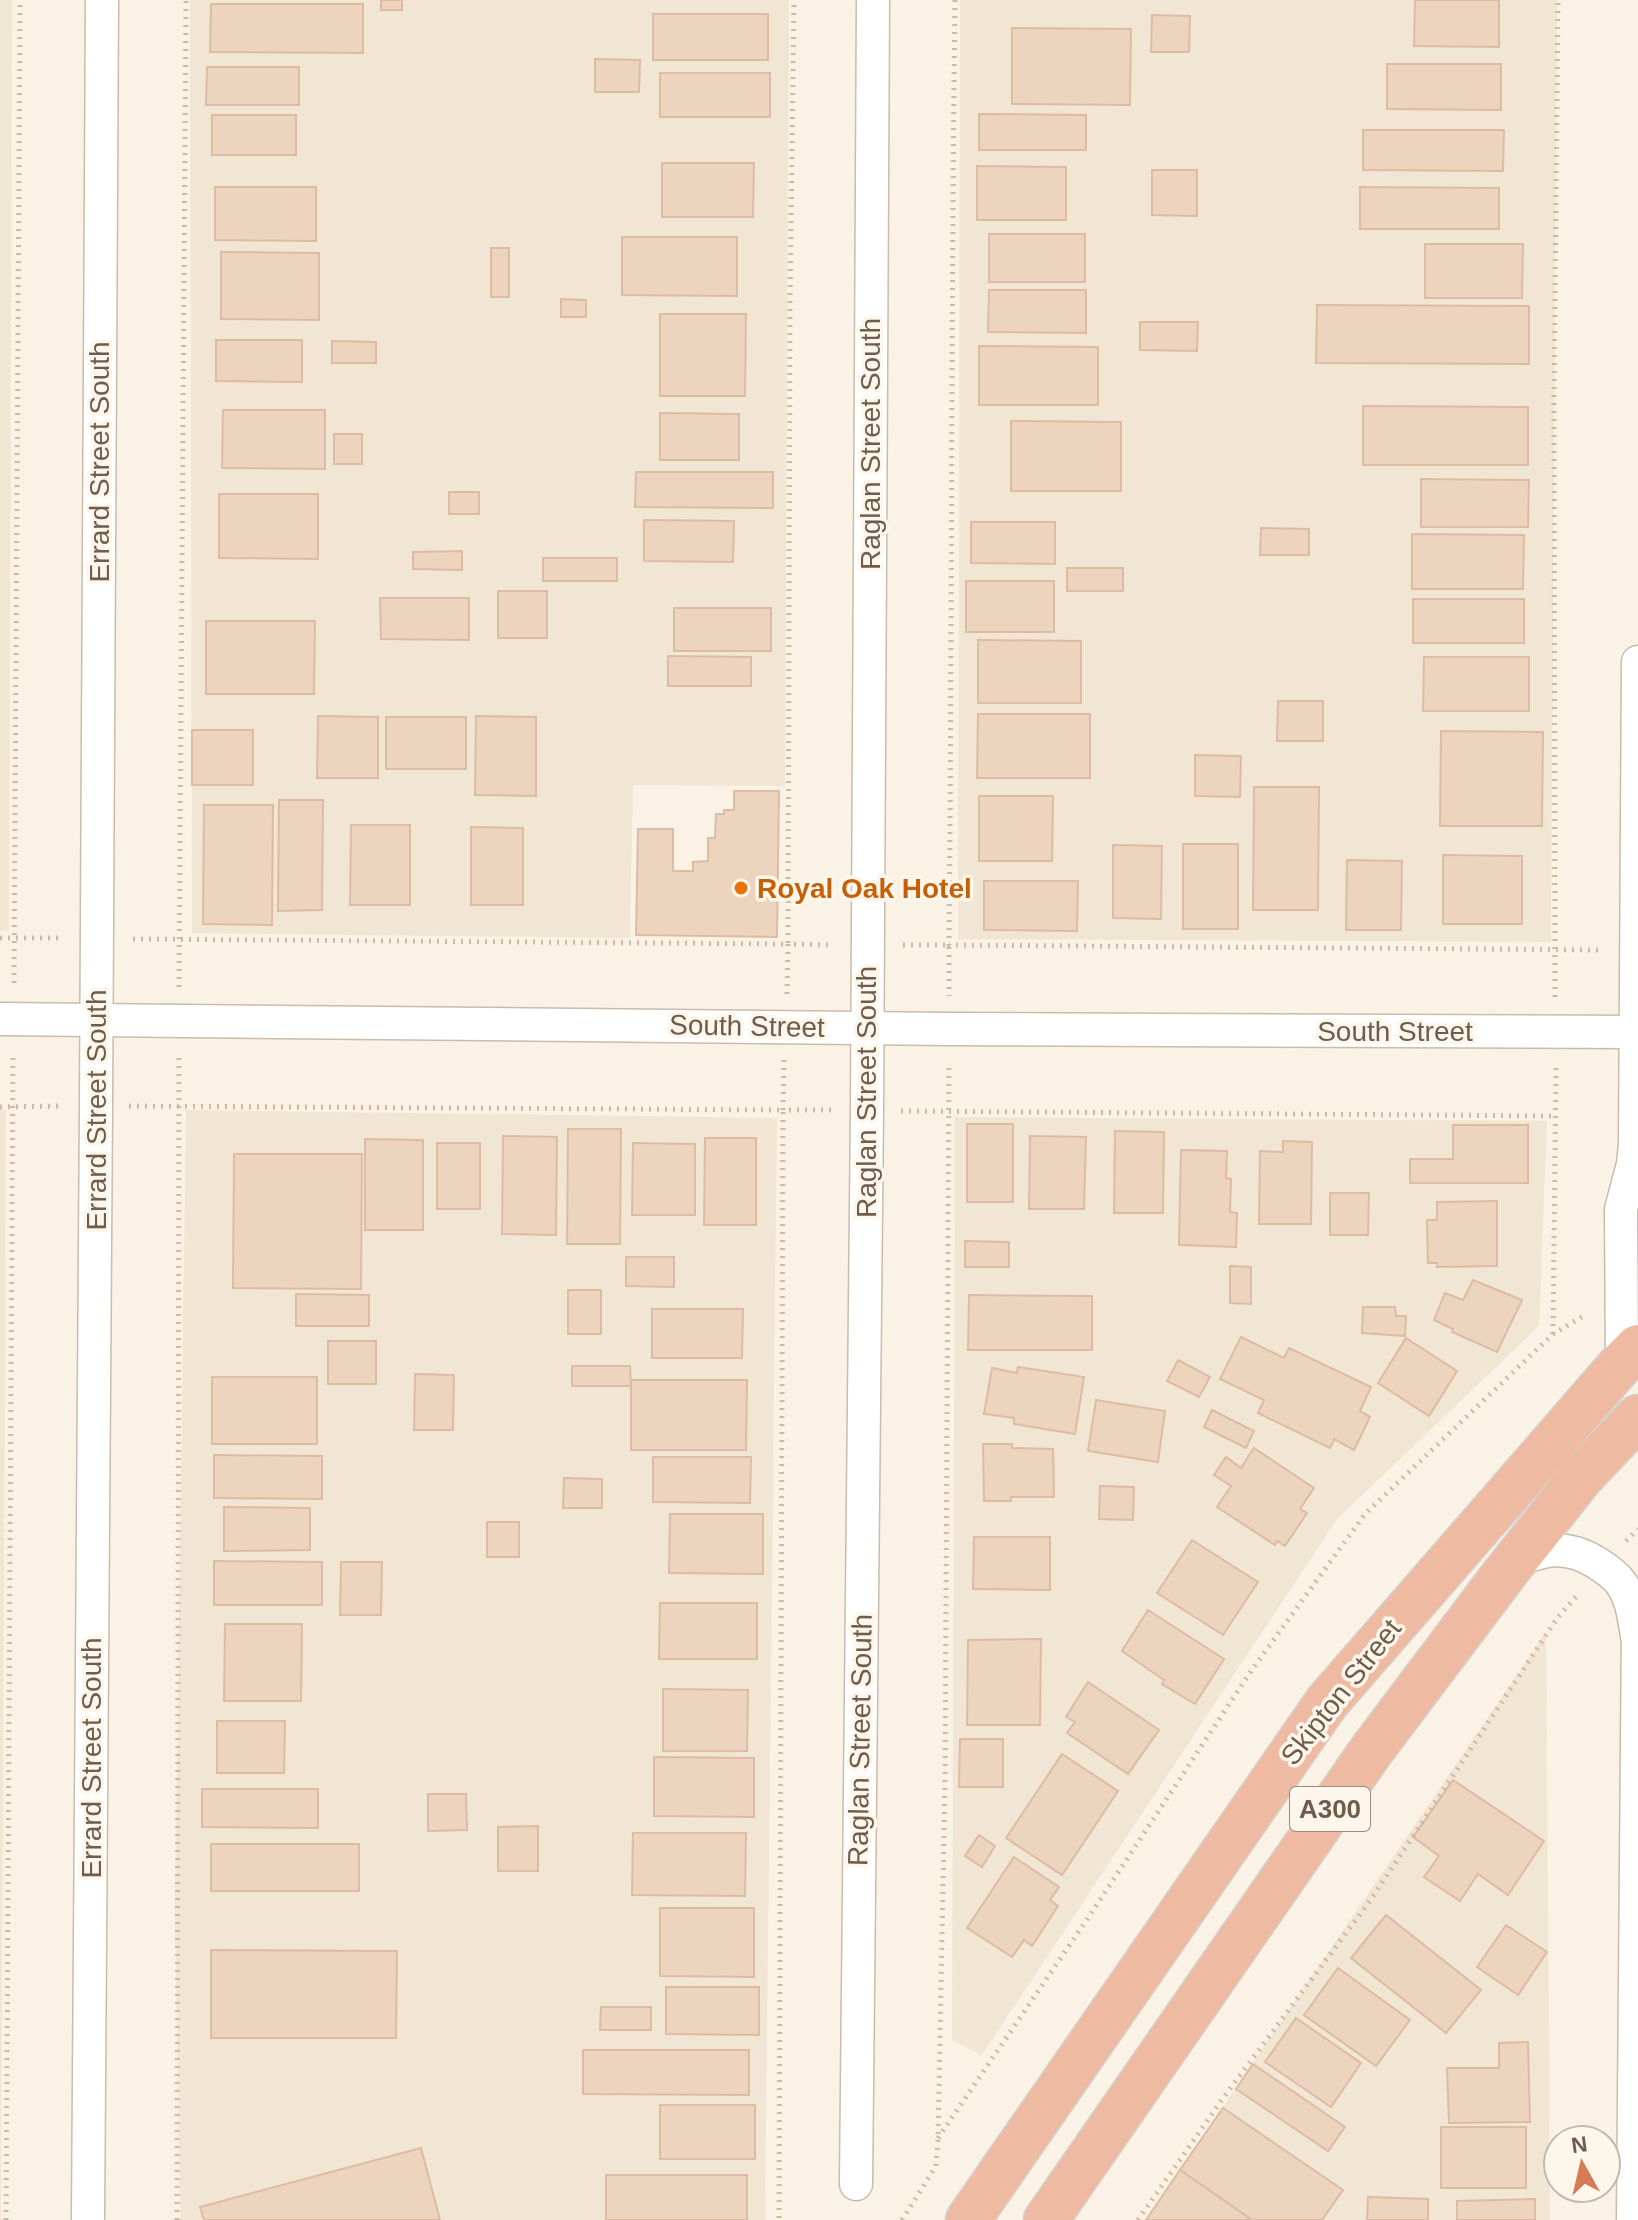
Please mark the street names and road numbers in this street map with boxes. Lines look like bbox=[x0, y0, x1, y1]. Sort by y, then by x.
street label: Raglan Street South bbox=[855, 318, 886, 570]
street label: Errard Street South bbox=[84, 341, 115, 583]
street label: Raglan Street South bbox=[851, 966, 882, 1218]
street label: Errard Street South bbox=[81, 989, 112, 1231]
street label: South Street bbox=[669, 1009, 825, 1043]
street label: South Street bbox=[1317, 1016, 1473, 1047]
street label: Skipton Street bbox=[1275, 1613, 1407, 1771]
street label: Raglan Street South bbox=[842, 1614, 878, 1866]
street label: Errard Street South bbox=[76, 1637, 107, 1879]
road number: A300 bbox=[1290, 1787, 1370, 1831]

